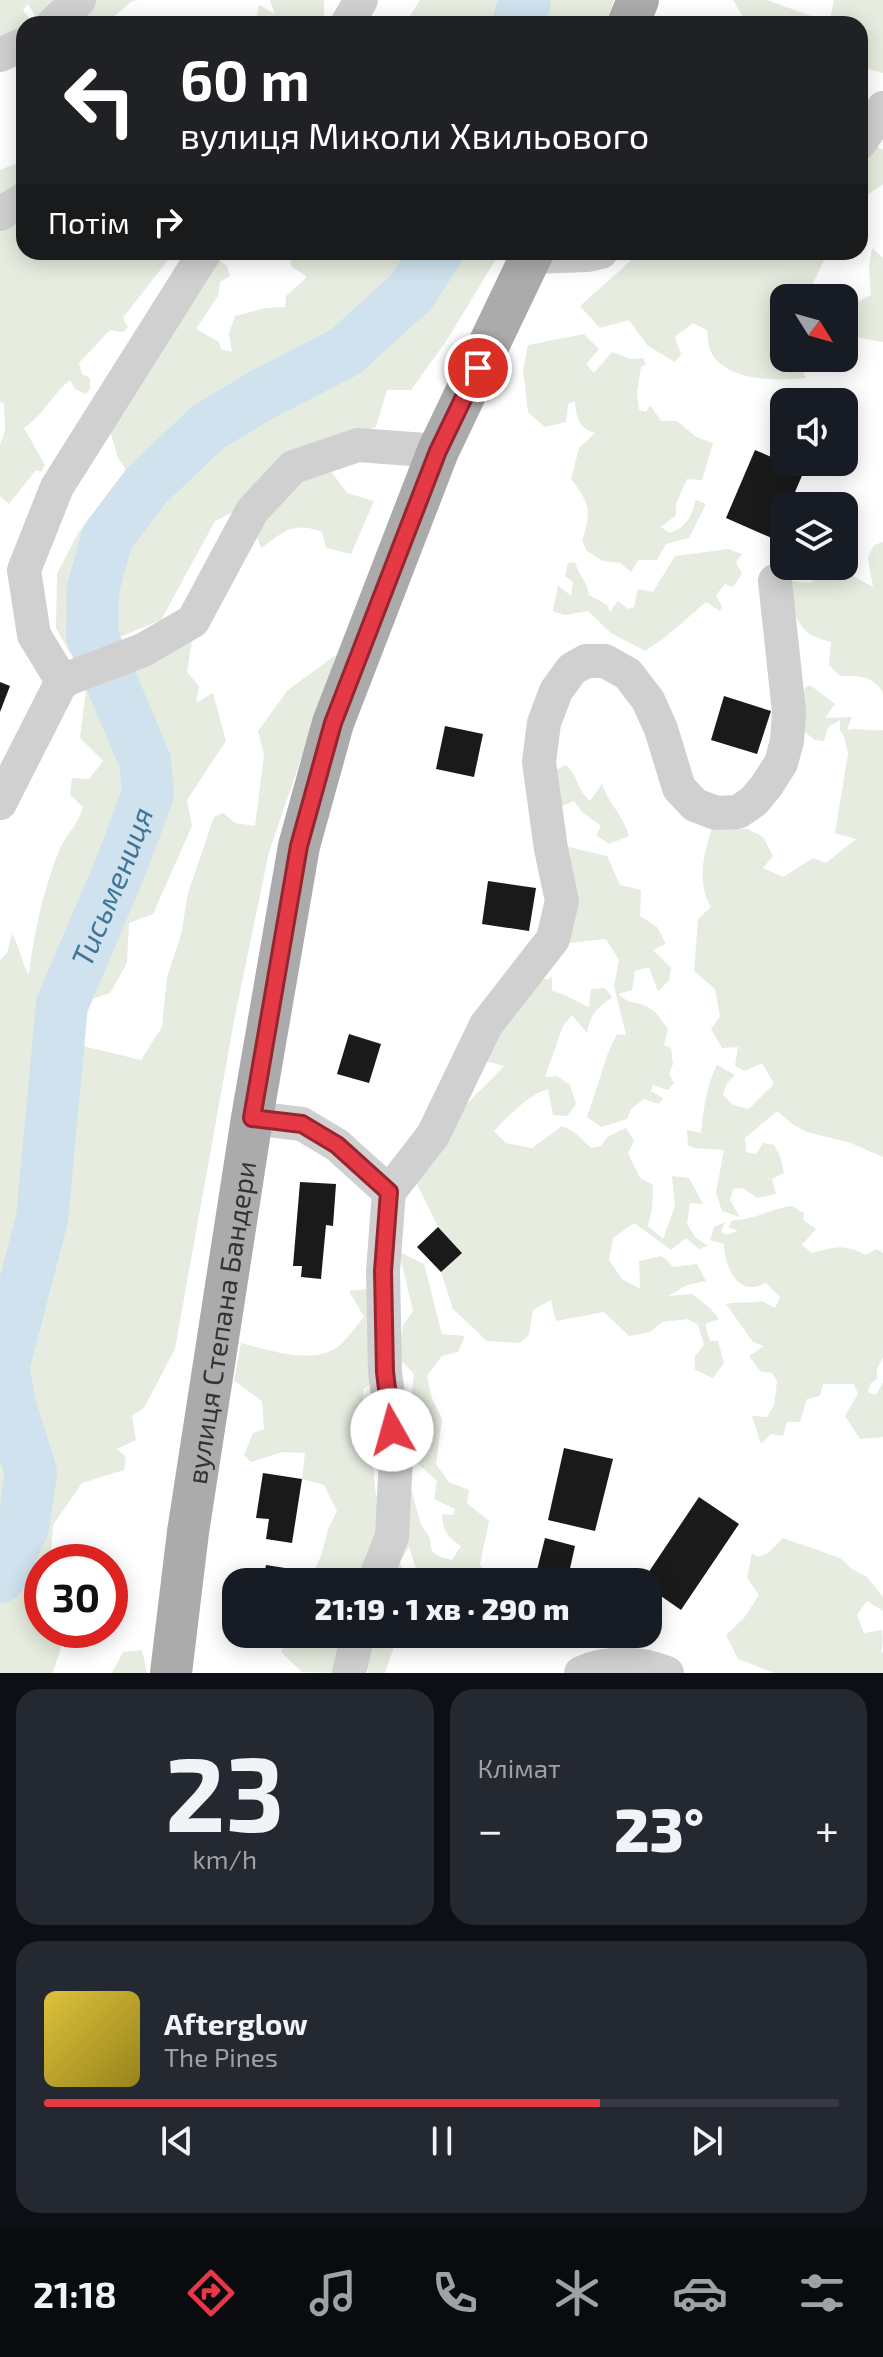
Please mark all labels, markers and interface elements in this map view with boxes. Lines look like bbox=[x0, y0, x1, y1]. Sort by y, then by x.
text: 60 m bbox=[180, 45, 310, 112]
icon: left bbox=[48, 48, 152, 152]
text: вулиця Миколи Хвильового bbox=[180, 113, 649, 156]
icon: right bbox=[146, 200, 190, 244]
text: Потім bbox=[48, 204, 130, 240]
north arrow bbox=[770, 284, 858, 372]
map controls bbox=[770, 284, 858, 580]
pin bbox=[444, 334, 512, 402]
icon: arrive bbox=[456, 346, 500, 390]
button: sound bbox=[770, 388, 858, 476]
button: layers bbox=[770, 492, 858, 580]
water label: Тисьмениця bbox=[63, 802, 160, 971]
street label: вулиця Степана Бандери bbox=[179, 1159, 262, 1486]
position arrow bbox=[350, 1388, 434, 1472]
speed limit sign: 30 bbox=[24, 1544, 128, 1648]
text: 21:19 · 1 хв · 290 m bbox=[315, 1590, 569, 1626]
text: 23 bbox=[165, 1728, 284, 1853]
text: Клімат bbox=[478, 1752, 561, 1783]
text: 23° bbox=[614, 1792, 704, 1864]
text: − bbox=[478, 1802, 503, 1855]
text: + bbox=[815, 1802, 839, 1855]
text: km/h bbox=[192, 1843, 257, 1874]
text: Afterglow bbox=[164, 2005, 308, 2041]
text: The Pines bbox=[164, 2041, 278, 2072]
icon: previous bbox=[155, 2119, 199, 2163]
icon: pause bbox=[420, 2119, 464, 2163]
icon: next bbox=[685, 2119, 729, 2163]
icon: directions bbox=[183, 2265, 239, 2321]
icon: music bbox=[305, 2265, 361, 2321]
icon: phone bbox=[427, 2265, 483, 2321]
icon: climate bbox=[549, 2265, 605, 2321]
icon: car bbox=[672, 2265, 728, 2321]
icon: filters bbox=[794, 2265, 850, 2321]
text: 21:18 bbox=[33, 2272, 117, 2315]

